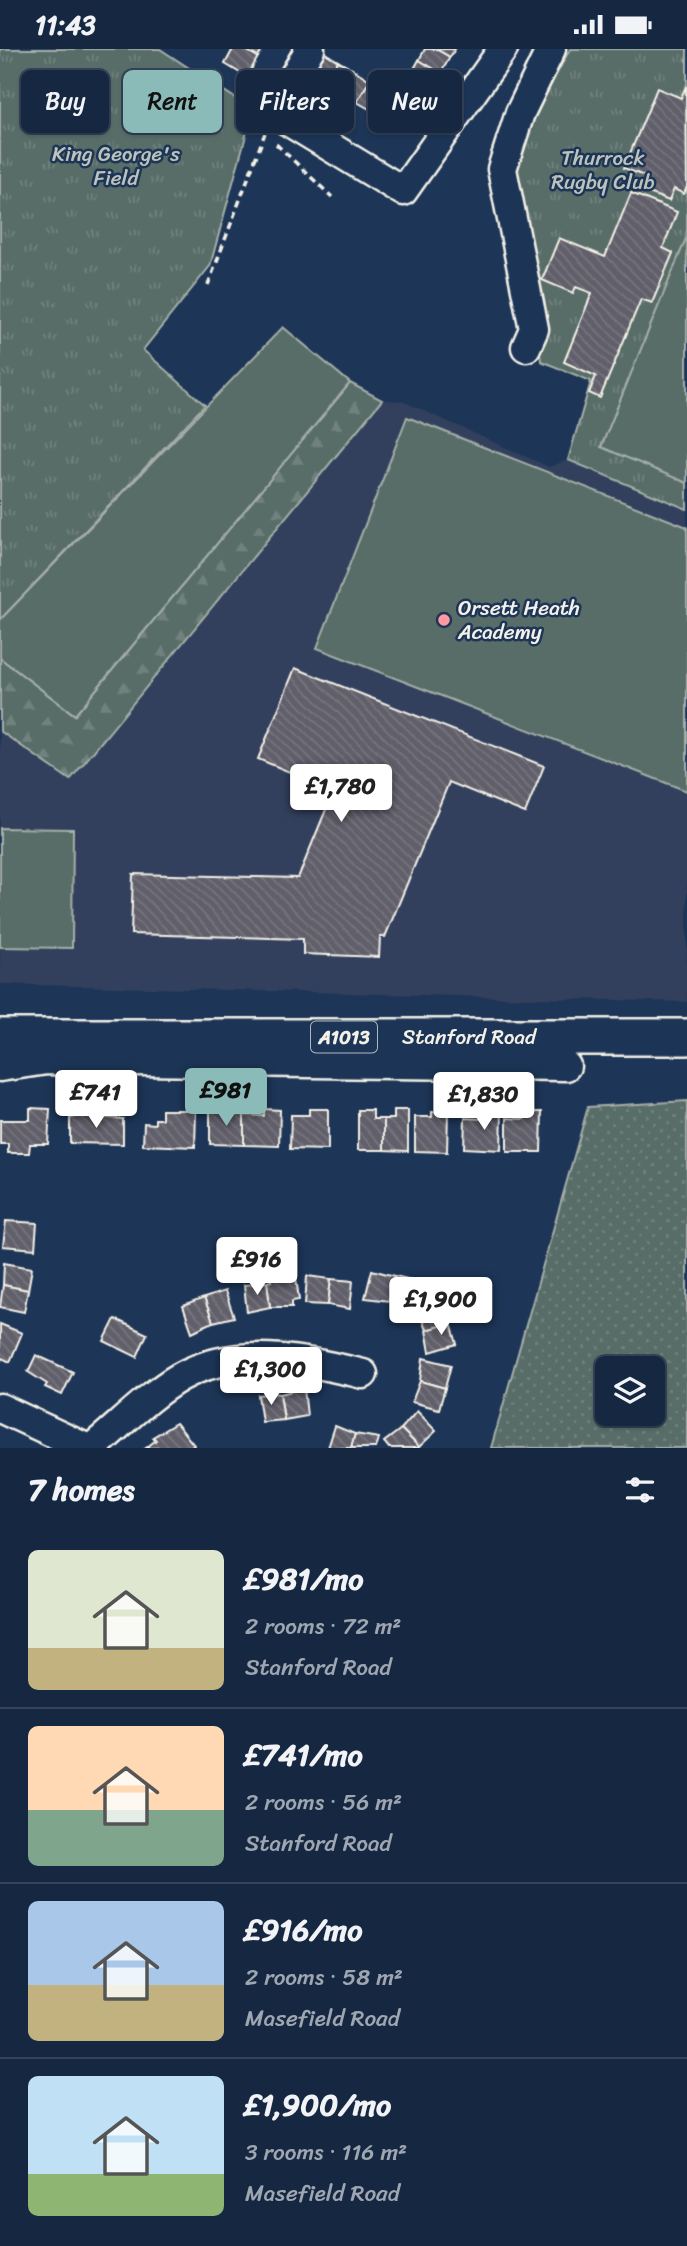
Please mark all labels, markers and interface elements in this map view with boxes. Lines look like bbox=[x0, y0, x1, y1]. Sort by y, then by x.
text: 11:43 bbox=[35, 2, 96, 48]
chip: Buy bbox=[21, 70, 109, 133]
chip: Rent bbox=[123, 70, 222, 133]
chip: Filters bbox=[236, 70, 354, 133]
chip: New bbox=[368, 70, 462, 133]
park label: King George's Field bbox=[52, 135, 180, 197]
park label: Thurrock Rugby Club bbox=[551, 139, 655, 201]
place label: Orsett Heath Academy bbox=[457, 589, 580, 651]
marker: Orsett Heath Academy bbox=[436, 612, 452, 628]
pin: £1,780 bbox=[284, 765, 398, 824]
text: £1,780 bbox=[306, 766, 376, 807]
street label: Stanford Road bbox=[402, 1018, 538, 1056]
road number: A1013 bbox=[311, 1021, 377, 1053]
pin: £981 bbox=[185, 1069, 267, 1128]
pin: £741 bbox=[55, 1070, 137, 1130]
text: £981 bbox=[201, 1070, 251, 1111]
text: £741 bbox=[71, 1072, 121, 1113]
pin: £1,830 bbox=[427, 1073, 541, 1132]
text: £1,830 bbox=[449, 1074, 519, 1115]
pin: £916 bbox=[216, 1237, 298, 1297]
text: £916 bbox=[232, 1239, 282, 1280]
pin: £1,900 bbox=[384, 1277, 498, 1337]
text: £1,900 bbox=[405, 1279, 477, 1320]
pin: £1,300 bbox=[214, 1347, 328, 1407]
text: £1,300 bbox=[236, 1349, 306, 1390]
map controls bbox=[595, 1356, 665, 1426]
button: layers bbox=[595, 1356, 665, 1426]
text: 7 homes bbox=[28, 1463, 135, 1517]
icon: filters bbox=[621, 1471, 659, 1509]
text: £981/mo bbox=[245, 1552, 363, 1606]
icon: home bbox=[84, 1578, 168, 1662]
text: 2 rooms · 72 m² bbox=[245, 1606, 401, 1647]
text: Stanford Road bbox=[245, 1647, 392, 1688]
text: £741/mo bbox=[245, 1728, 363, 1782]
icon: home bbox=[84, 1754, 168, 1838]
text: 2 rooms · 56 m² bbox=[245, 1782, 402, 1823]
text: Stanford Road bbox=[245, 1823, 392, 1864]
text: £916/mo bbox=[245, 1903, 362, 1957]
icon: home bbox=[84, 1929, 168, 2013]
text: 2 rooms · 58 m² bbox=[245, 1957, 403, 1998]
text: Masefield Road bbox=[245, 1998, 400, 2039]
text: £1,900/mo bbox=[245, 2078, 391, 2132]
icon: home bbox=[84, 2104, 168, 2188]
text: 3 rooms · 116 m² bbox=[245, 2132, 407, 2173]
text: Masefield Road bbox=[245, 2173, 400, 2214]

